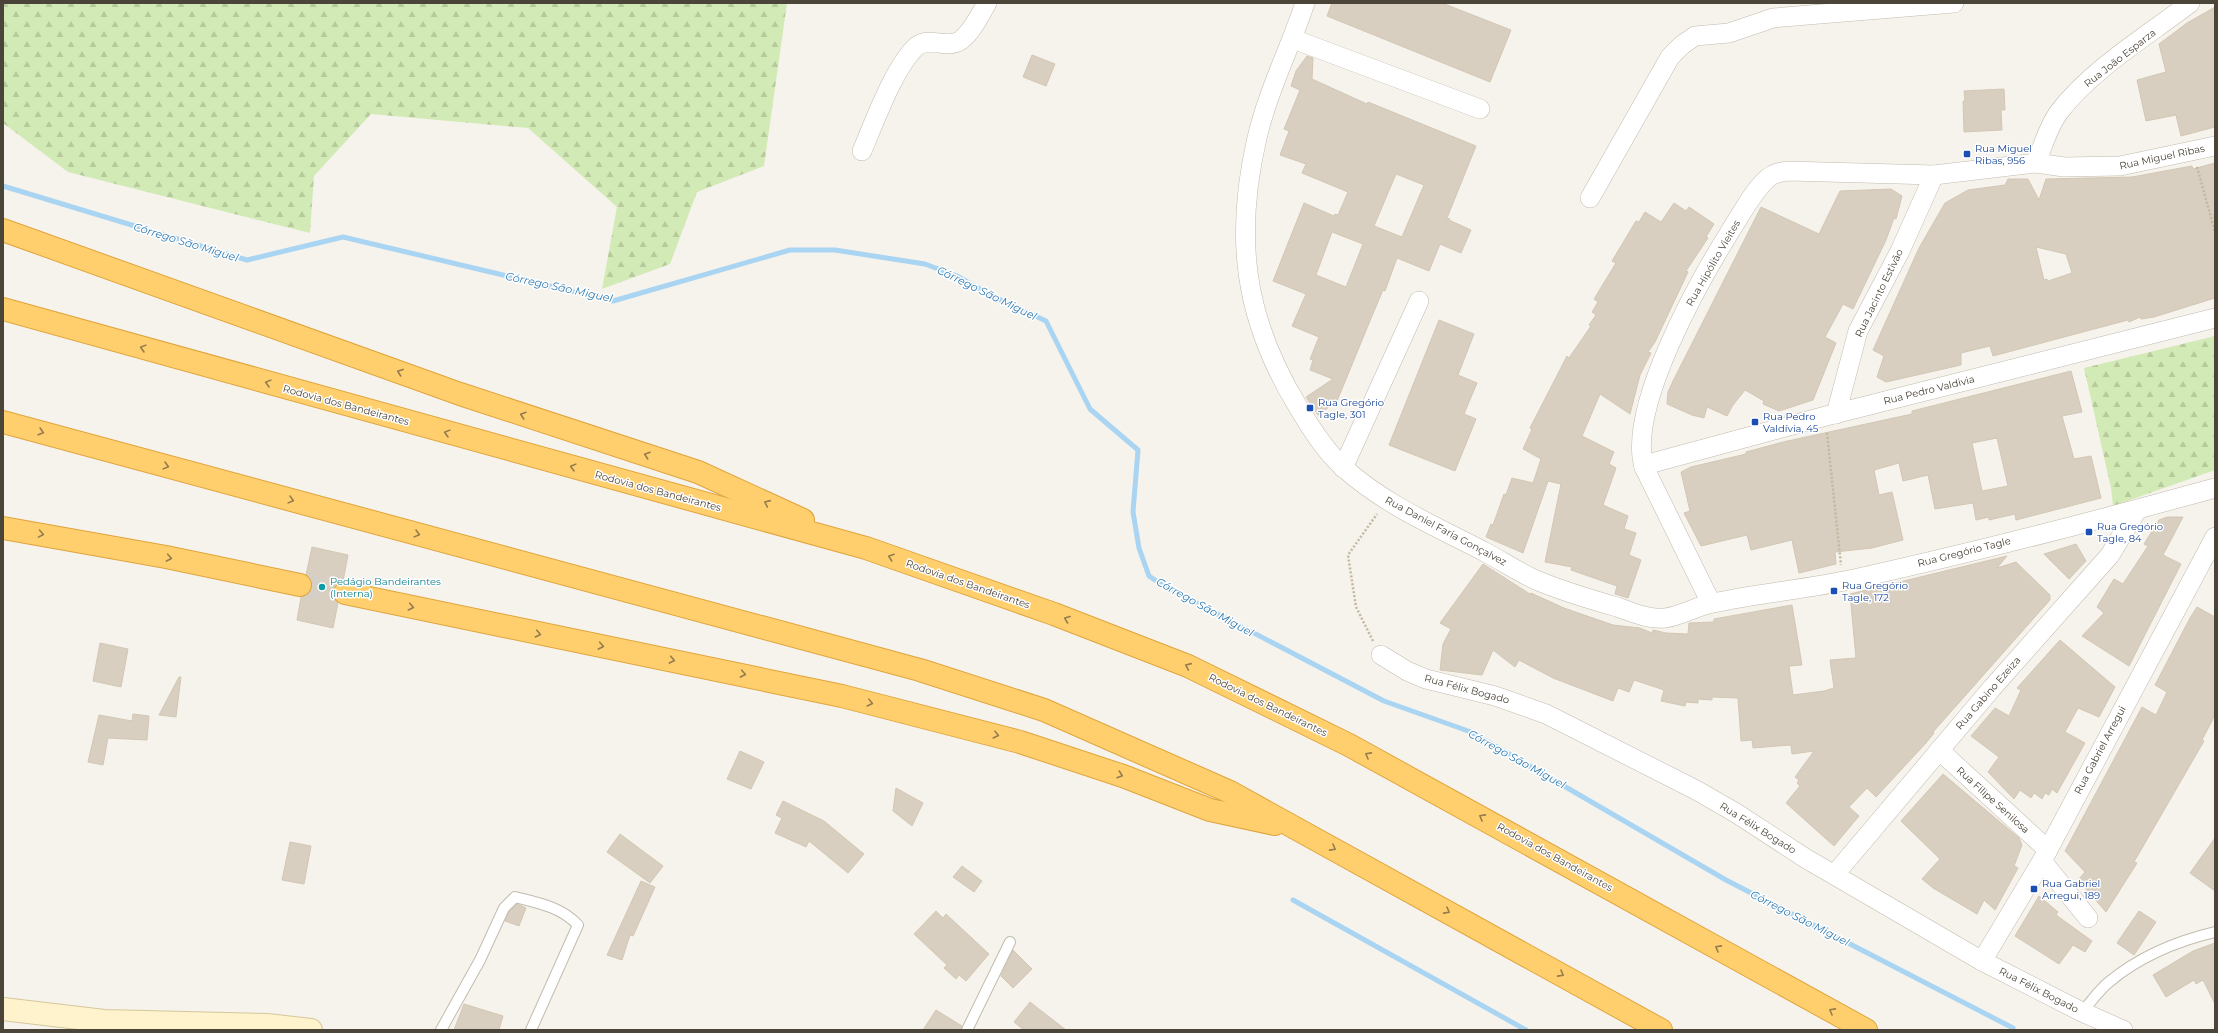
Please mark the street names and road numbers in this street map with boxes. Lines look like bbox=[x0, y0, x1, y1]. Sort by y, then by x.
street label: Rua João Esparza bbox=[2081, 26, 2159, 90]
street label: Rua Miguel Ribas bbox=[2118, 142, 2206, 172]
street label: Rua Hipólito Vieites bbox=[1683, 218, 1743, 308]
street label: Rua Jacinto Estivão bbox=[1852, 247, 1906, 339]
street label: Rua Pedro Valdivia bbox=[1882, 372, 1976, 408]
street label: Rodovia dos Bandeirantes bbox=[281, 382, 411, 428]
street label: Rodovia dos Bandeirantes bbox=[593, 468, 723, 514]
street label: Rua Daniel Faria Gonçalvez bbox=[1383, 493, 1509, 569]
street label: Rua Gregório Tagle bbox=[1916, 534, 2012, 570]
street label: Rodovia dos Bandeirantes bbox=[904, 557, 1032, 611]
street label: Rua Gabino Ezeiza bbox=[1953, 654, 2023, 732]
street label: Rodovia dos Bandeirantes bbox=[1207, 671, 1330, 739]
street label: Rua Félix Bogado bbox=[1423, 671, 1511, 707]
street label: Rua Gabriel Arregui bbox=[2071, 704, 2129, 796]
street label: Rua Filipe Senilosa bbox=[1954, 764, 2032, 836]
street label: Rua Félix Bogado bbox=[1717, 799, 1799, 857]
street label: Rodovia dos Bandeirantes bbox=[1495, 820, 1615, 894]
street label: Rua Félix Bogado bbox=[1997, 964, 2081, 1016]

